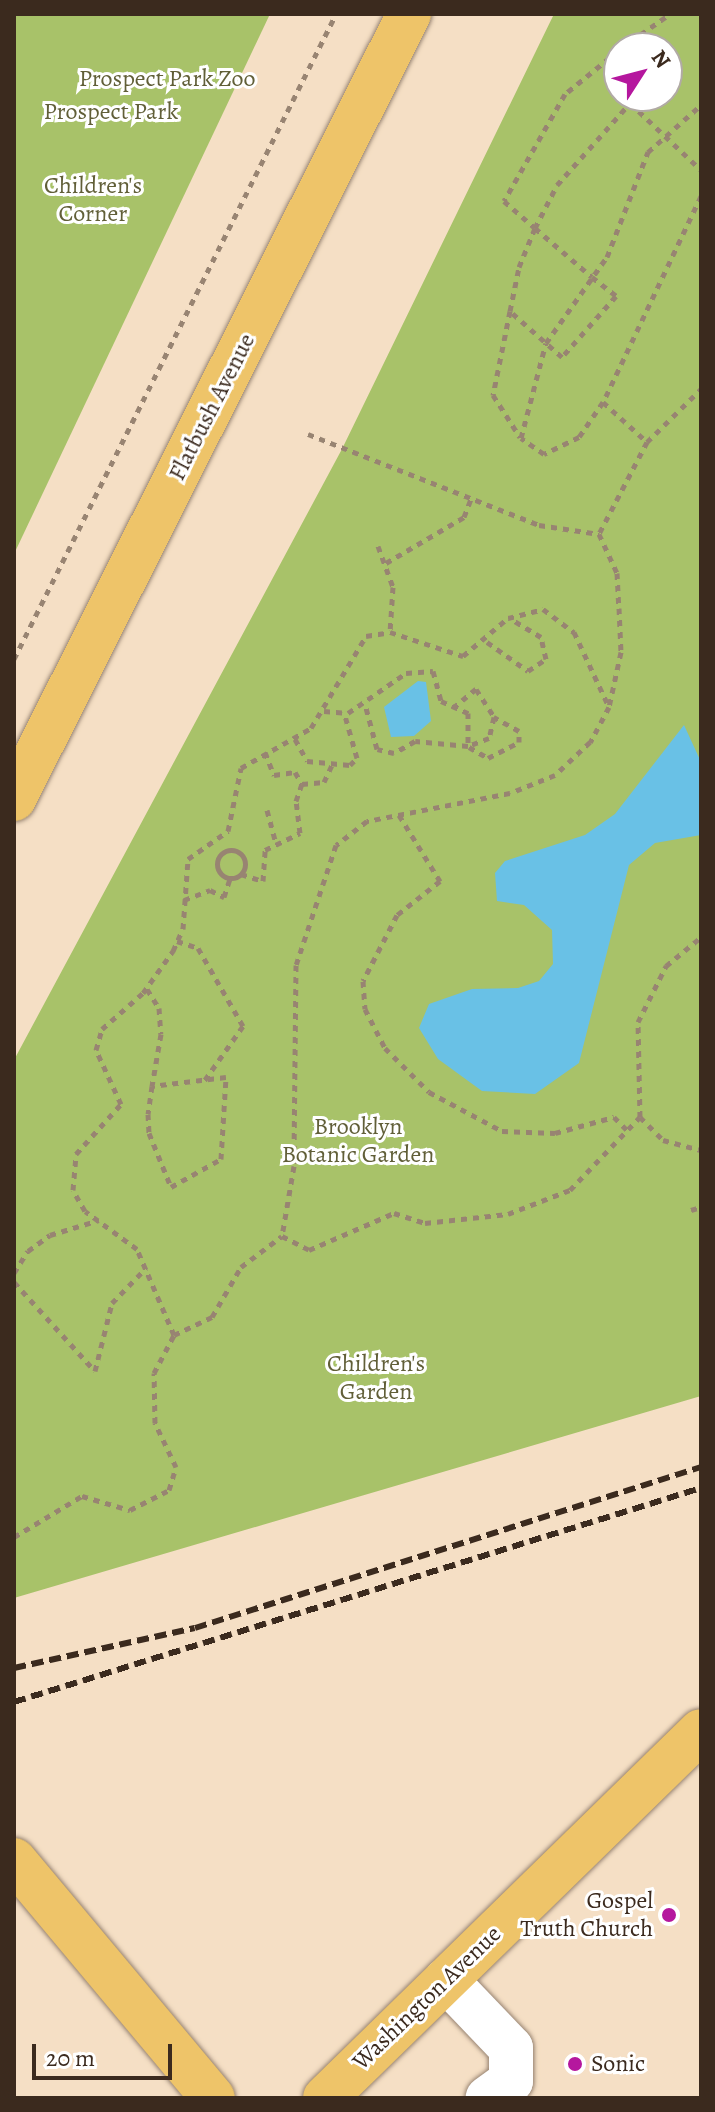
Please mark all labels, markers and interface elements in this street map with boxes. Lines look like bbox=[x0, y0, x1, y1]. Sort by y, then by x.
north arrow bbox=[603, 32, 683, 112]
text: N bbox=[644, 44, 678, 74]
park label: Prospect Park Zoo bbox=[79, 65, 255, 93]
park label: Prospect Park bbox=[44, 98, 178, 126]
park label: Children's Corner bbox=[44, 172, 142, 228]
street label: Flatbush Avenue bbox=[163, 329, 261, 485]
park label: Brooklyn Botanic Garden bbox=[282, 1113, 434, 1169]
park label: Children's Garden bbox=[327, 1350, 425, 1406]
place label: Gospel Truth Church bbox=[520, 1887, 653, 1943]
marker: Gospel Truth Church bbox=[660, 1906, 678, 1924]
street label: Washington Avenue bbox=[347, 1920, 507, 2076]
scale bar bbox=[36, 2028, 176, 2078]
text: 20 m bbox=[46, 2042, 95, 2074]
place label: Sonic bbox=[591, 2050, 645, 2078]
marker: Sonic bbox=[566, 2055, 584, 2073]

